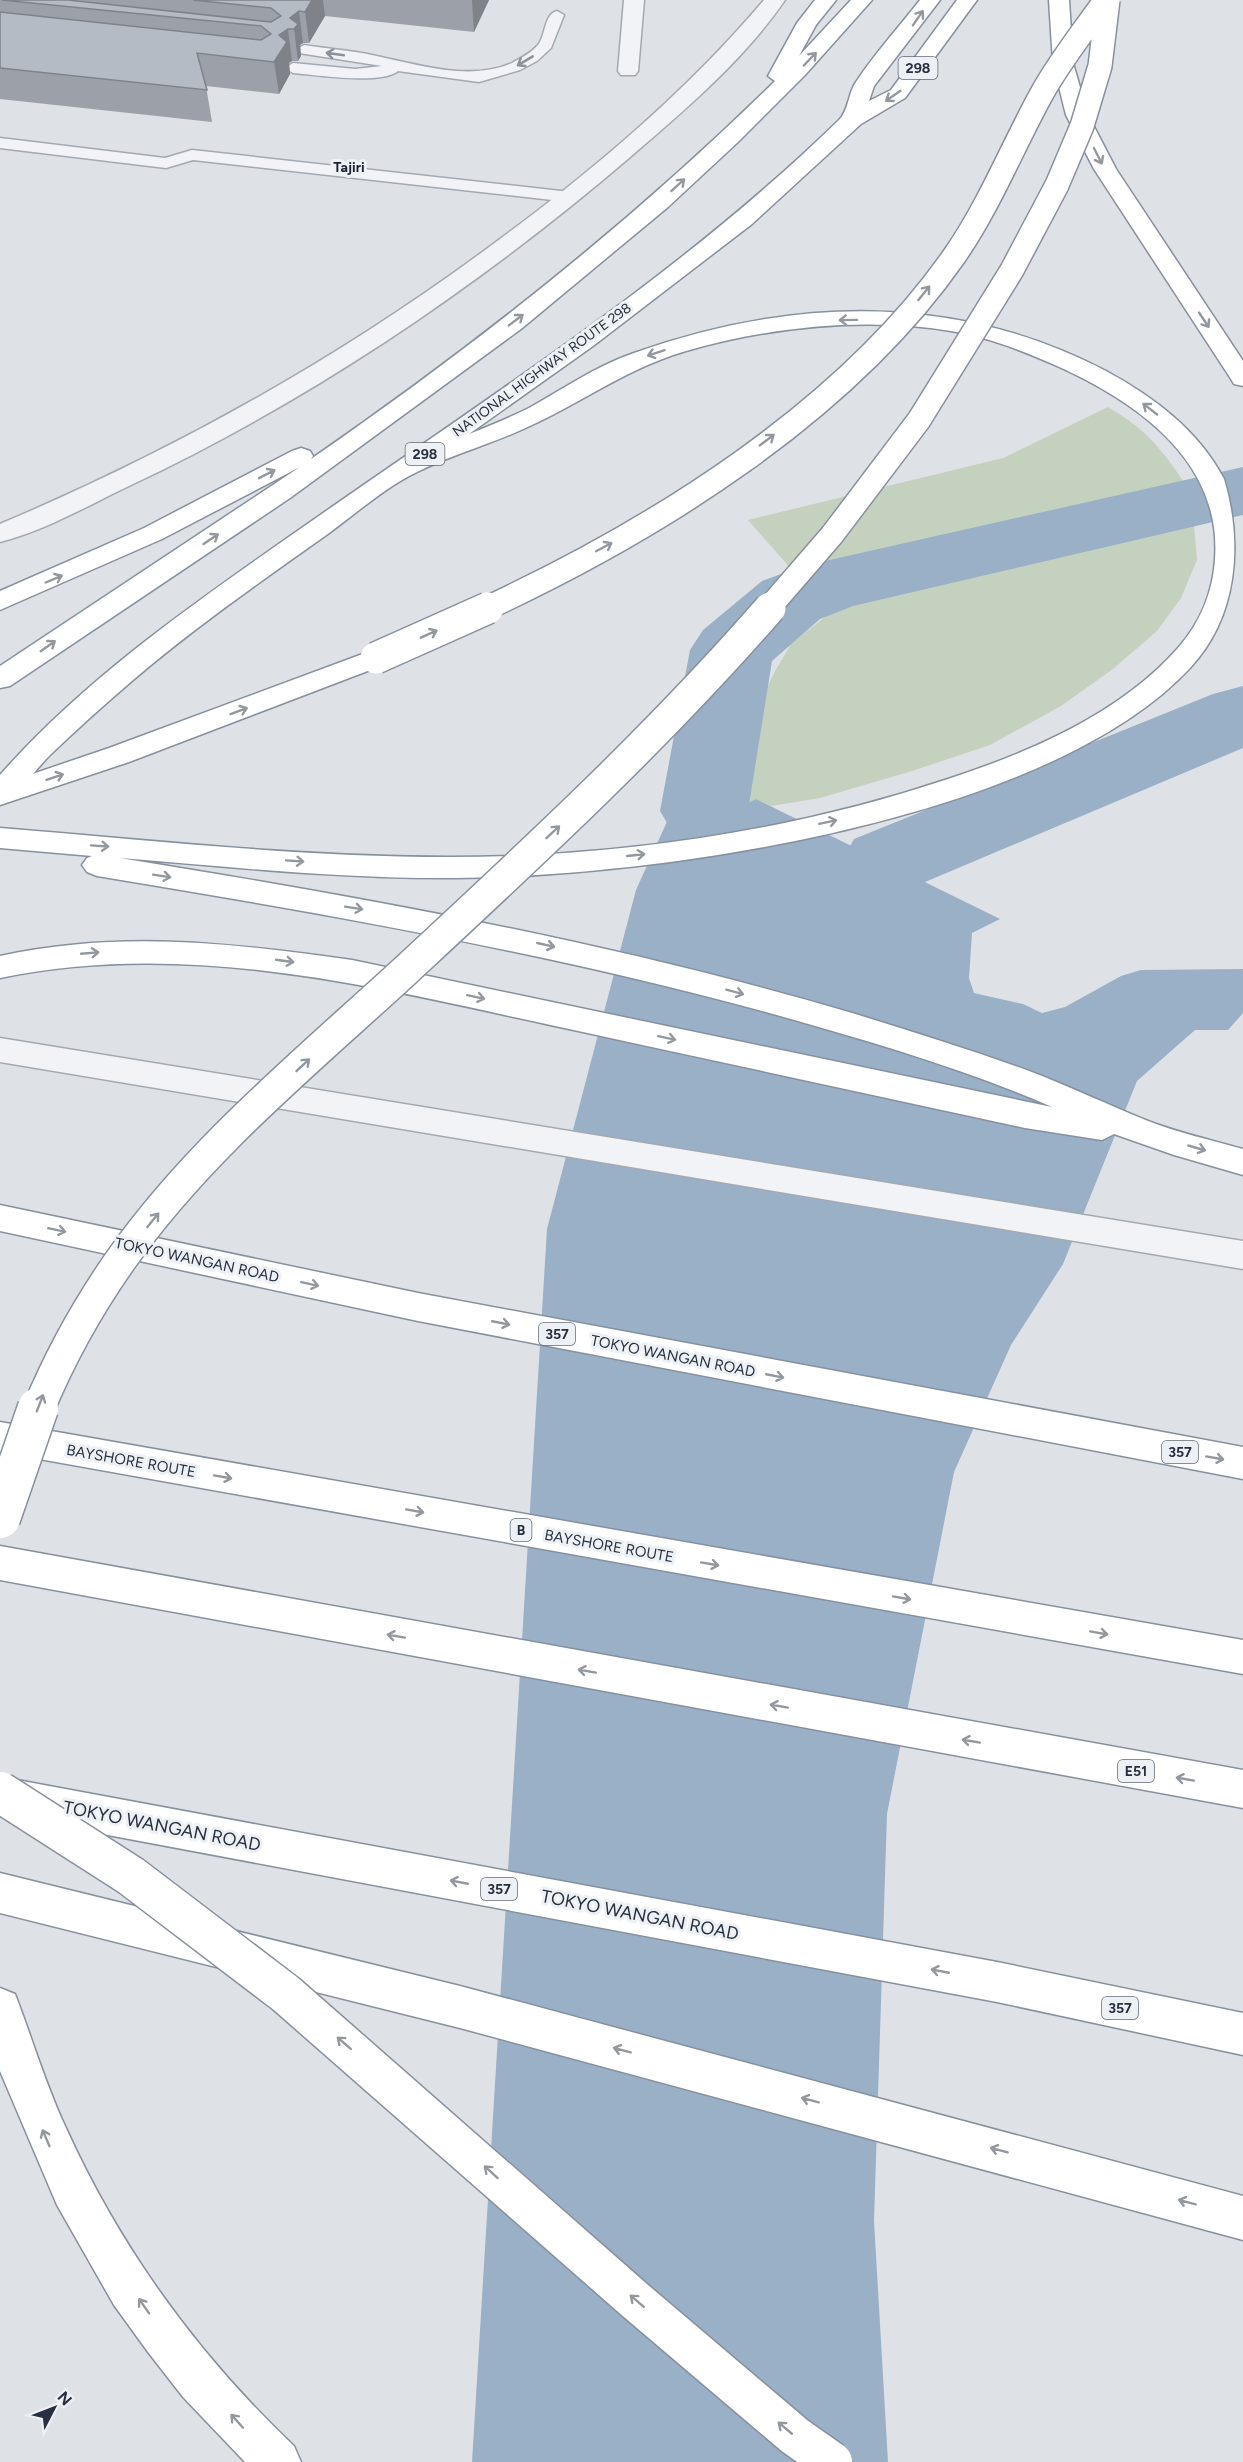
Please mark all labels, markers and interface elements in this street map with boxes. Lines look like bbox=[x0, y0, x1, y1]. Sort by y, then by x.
one-way arrow bbox=[912, 10, 924, 27]
one-way arrow bbox=[326, 48, 346, 59]
one-way arrow bbox=[802, 52, 817, 67]
one-way arrow bbox=[517, 55, 534, 67]
road number: 298 bbox=[898, 57, 938, 79]
one-way arrow bbox=[885, 89, 901, 102]
one-way arrow bbox=[1093, 147, 1104, 165]
district label: Tajiri bbox=[333, 159, 365, 176]
one-way arrow bbox=[670, 179, 685, 193]
one-way arrow bbox=[917, 286, 931, 301]
street label: NATIONAL HIGHWAY ROUTE 298 bbox=[449, 300, 635, 440]
one-way arrow bbox=[1198, 311, 1210, 328]
one-way arrow bbox=[508, 313, 524, 326]
one-way arrow bbox=[838, 315, 858, 326]
one-way arrow bbox=[647, 348, 666, 359]
one-way arrow bbox=[1142, 402, 1158, 415]
one-way arrow bbox=[758, 434, 774, 447]
road number: 298 bbox=[406, 443, 444, 465]
one-way arrow bbox=[258, 468, 275, 480]
one-way arrow bbox=[203, 533, 219, 545]
one-way arrow bbox=[595, 541, 612, 553]
one-way arrow bbox=[45, 573, 63, 584]
one-way arrow bbox=[420, 627, 438, 639]
one-way arrow bbox=[39, 640, 56, 652]
one-way arrow bbox=[229, 705, 248, 716]
one-way arrow bbox=[45, 770, 64, 781]
one-way arrow bbox=[818, 816, 837, 828]
one-way arrow bbox=[546, 825, 561, 839]
one-way arrow bbox=[90, 841, 110, 852]
one-way arrow bbox=[625, 849, 645, 860]
one-way arrow bbox=[284, 856, 304, 867]
one-way arrow bbox=[151, 871, 171, 882]
one-way arrow bbox=[344, 902, 364, 913]
one-way arrow bbox=[535, 940, 555, 951]
one-way arrow bbox=[80, 947, 100, 958]
one-way arrow bbox=[274, 956, 294, 967]
one-way arrow bbox=[725, 987, 744, 998]
one-way arrow bbox=[467, 992, 486, 1004]
one-way arrow bbox=[657, 1033, 676, 1045]
one-way arrow bbox=[295, 1058, 310, 1072]
one-way arrow bbox=[1187, 1143, 1206, 1154]
one-way arrow bbox=[146, 1213, 160, 1228]
one-way arrow bbox=[47, 1225, 67, 1236]
street label: TOKYO WANGAN ROAD bbox=[113, 1234, 281, 1286]
one-way arrow bbox=[299, 1279, 319, 1290]
one-way arrow bbox=[490, 1318, 510, 1329]
road number: 357 bbox=[539, 1323, 575, 1345]
street label: TOKYO WANGAN ROAD bbox=[589, 1331, 757, 1381]
one-way arrow bbox=[764, 1371, 784, 1382]
one-way arrow bbox=[35, 1394, 46, 1413]
street label: BAYSHORE ROUTE bbox=[65, 1441, 197, 1481]
road number: 357 bbox=[1162, 1441, 1198, 1463]
one-way arrow bbox=[1205, 1453, 1225, 1464]
one-way arrow bbox=[213, 1472, 232, 1483]
one-way arrow bbox=[405, 1506, 424, 1517]
road number: B bbox=[510, 1519, 532, 1541]
street label: BAYSHORE ROUTE bbox=[543, 1526, 675, 1566]
one-way arrow bbox=[700, 1559, 720, 1570]
one-way arrow bbox=[892, 1593, 912, 1604]
one-way arrow bbox=[1089, 1627, 1108, 1638]
one-way arrow bbox=[386, 1630, 406, 1641]
one-way arrow bbox=[578, 1665, 598, 1676]
one-way arrow bbox=[770, 1700, 790, 1711]
one-way arrow bbox=[962, 1735, 981, 1746]
road number: E51 bbox=[1118, 1760, 1154, 1782]
one-way arrow bbox=[1176, 1773, 1196, 1784]
street label: TOKYO WANGAN ROAD bbox=[61, 1796, 263, 1856]
one-way arrow bbox=[450, 1876, 469, 1887]
road number: 357 bbox=[481, 1878, 517, 1900]
street label: TOKYO WANGAN ROAD bbox=[539, 1885, 741, 1945]
one-way arrow bbox=[930, 1965, 950, 1976]
road number: 357 bbox=[1102, 1997, 1138, 2019]
one-way arrow bbox=[336, 2037, 352, 2050]
one-way arrow bbox=[613, 2044, 632, 2055]
one-way arrow bbox=[801, 2094, 820, 2105]
one-way arrow bbox=[40, 2129, 52, 2147]
one-way arrow bbox=[989, 2144, 1008, 2156]
one-way arrow bbox=[484, 2165, 499, 2179]
one-way arrow bbox=[1177, 2196, 1196, 2207]
one-way arrow bbox=[629, 2294, 644, 2308]
one-way arrow bbox=[138, 2299, 150, 2315]
north arrow bbox=[24, 2378, 84, 2438]
text: N bbox=[54, 2387, 76, 2409]
one-way arrow bbox=[230, 2413, 244, 2428]
one-way arrow bbox=[778, 2421, 793, 2435]

